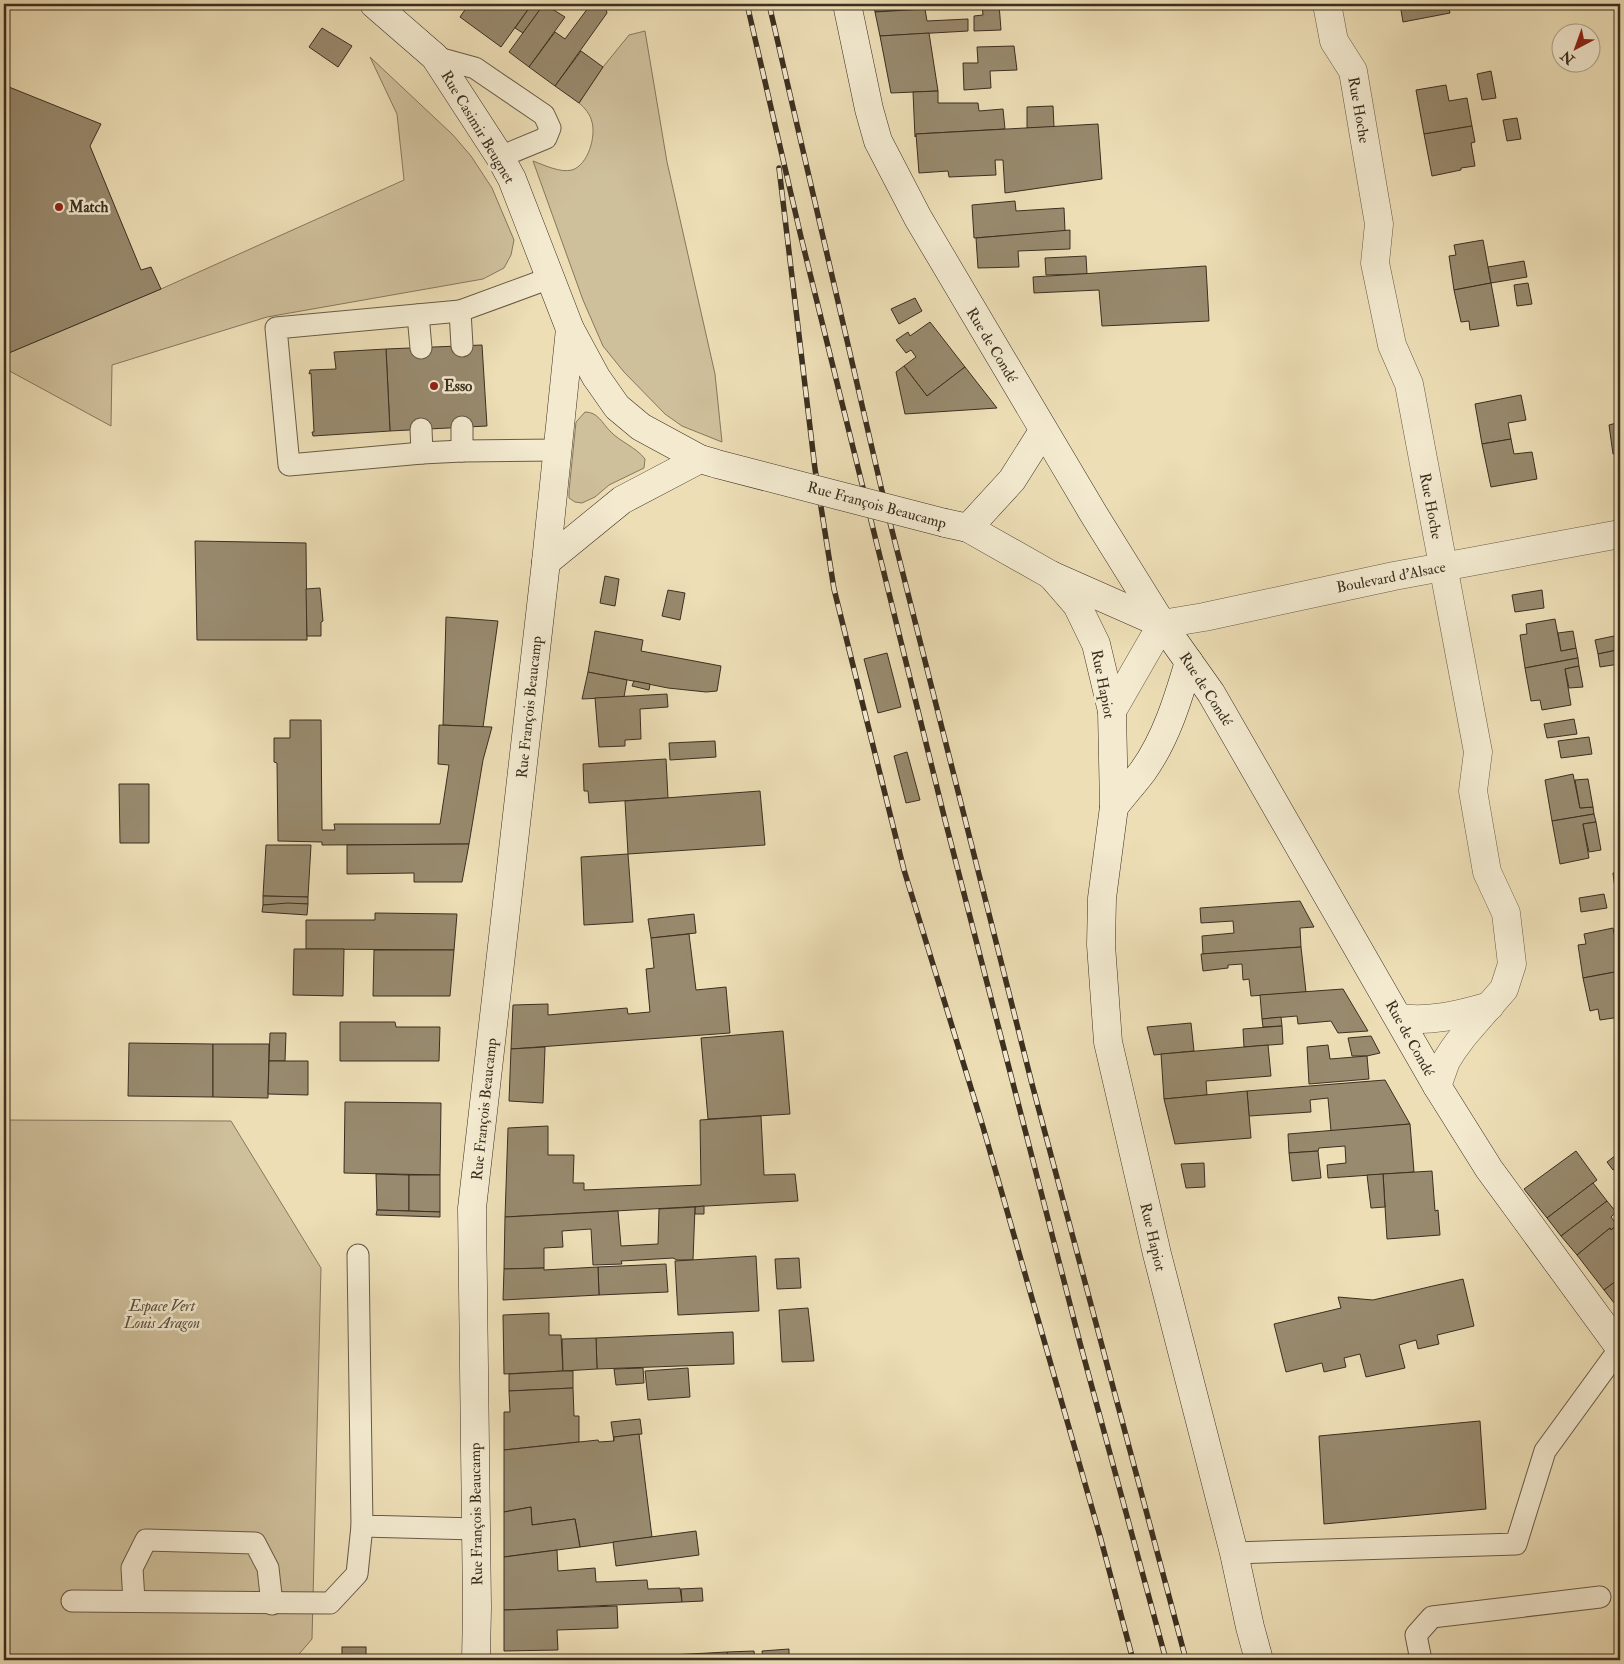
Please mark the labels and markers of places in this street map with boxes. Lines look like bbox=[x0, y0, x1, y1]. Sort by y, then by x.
place label: Match bbox=[68, 198, 108, 217]
marker: Match bbox=[53, 201, 65, 213]
place label: Esso bbox=[444, 377, 473, 396]
marker: Esso bbox=[428, 380, 440, 392]

